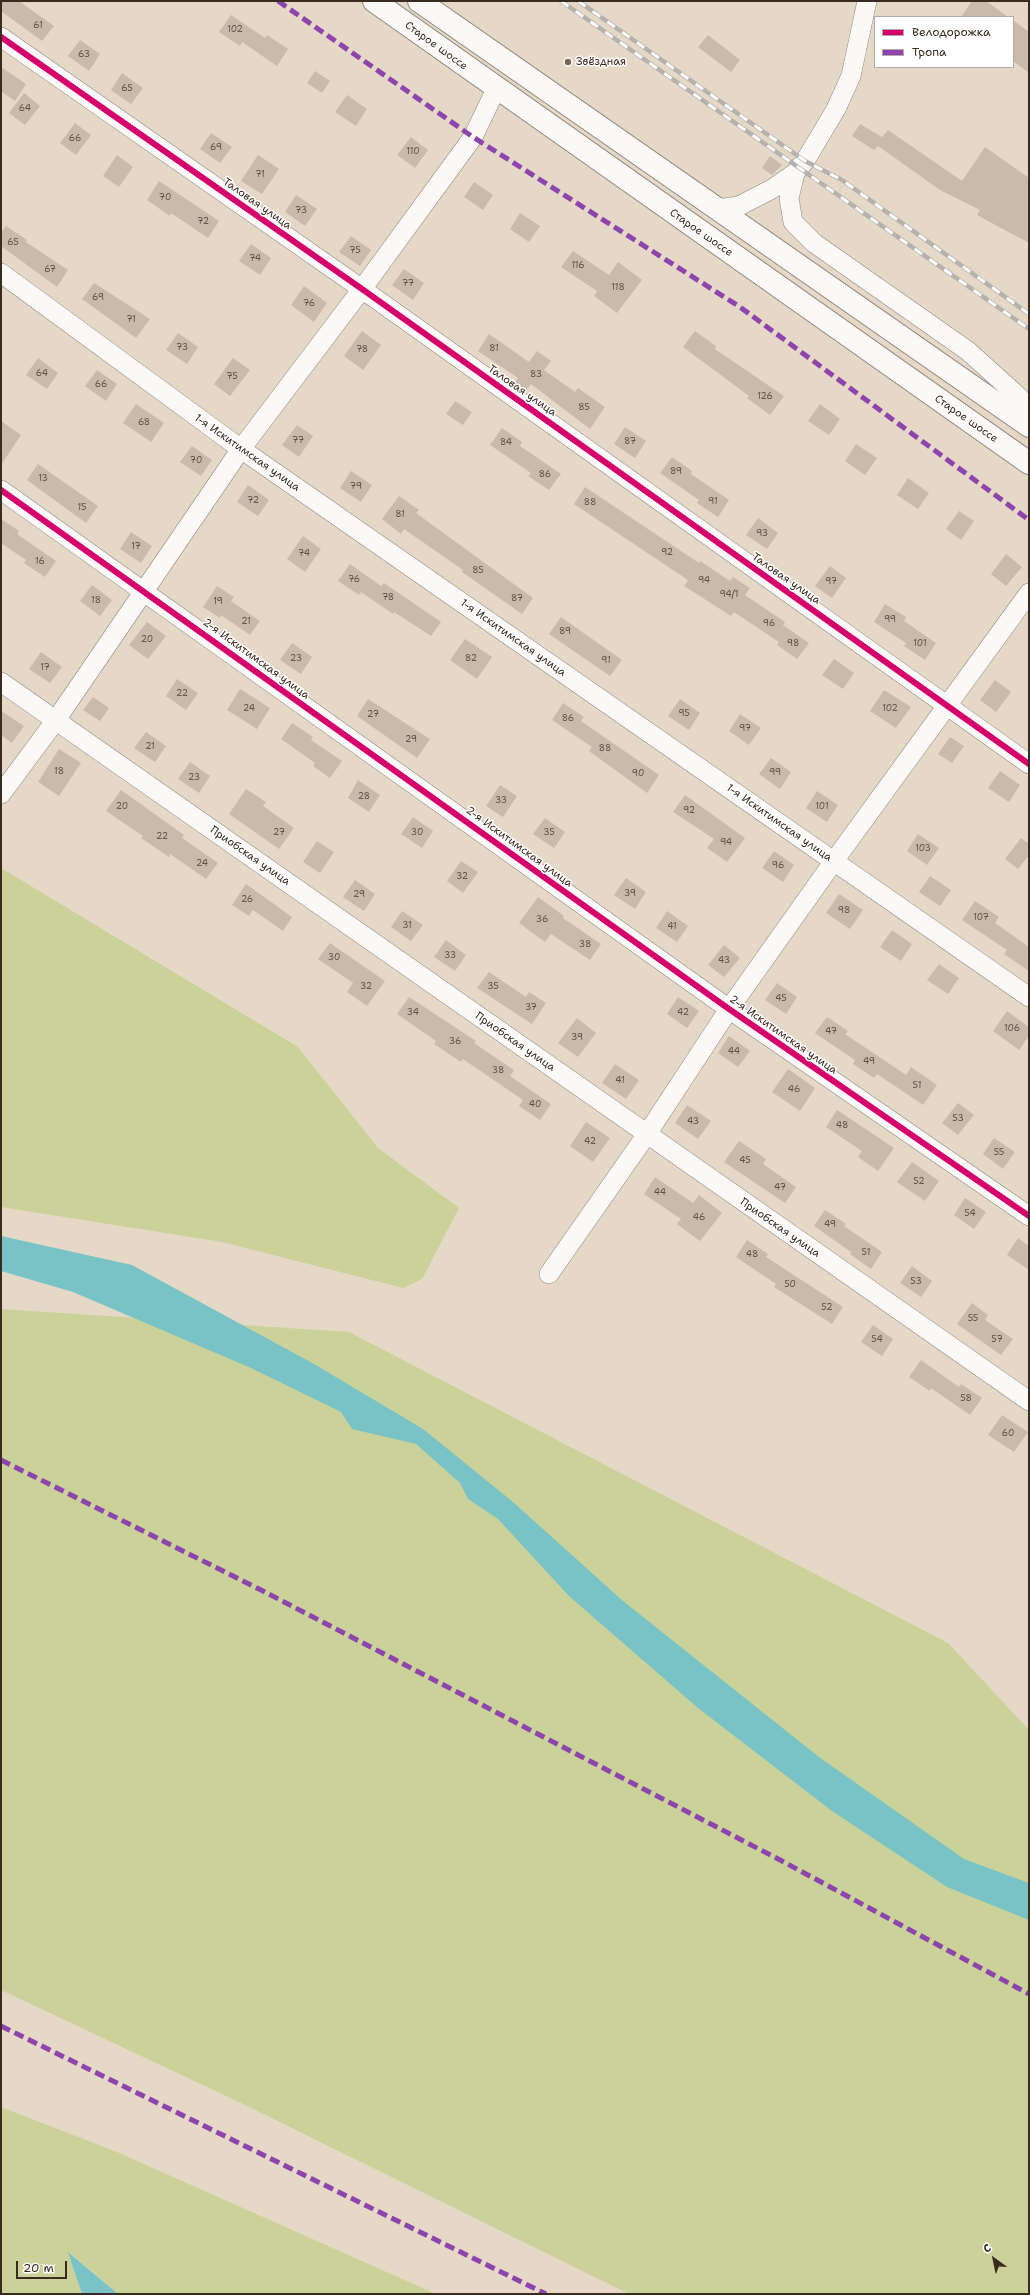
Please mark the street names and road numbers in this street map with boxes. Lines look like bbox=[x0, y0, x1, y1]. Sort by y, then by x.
street label: Старое шоссе bbox=[402, 19, 470, 73]
street label: Таловая улица bbox=[220, 175, 294, 233]
street label: Старое шоссе bbox=[667, 206, 735, 260]
street label: Таловая улица bbox=[485, 362, 559, 420]
street label: Старое шоссе bbox=[932, 392, 1000, 446]
street label: 1-я Искитимская улица bbox=[192, 411, 302, 495]
street label: Таловая улица bbox=[749, 550, 823, 608]
street label: 1-я Искитимская улица bbox=[458, 596, 568, 680]
street label: 2-я Искитимская улица bbox=[200, 616, 312, 702]
street label: 1-я Искитимская улица bbox=[724, 781, 834, 865]
street label: 2-я Искитимская улица bbox=[463, 804, 575, 890]
street label: Приобская улица bbox=[207, 823, 293, 889]
street label: 2-я Искитимская улица bbox=[726, 993, 840, 1077]
street label: Приобская улица bbox=[472, 1009, 558, 1075]
street label: Приобская улица bbox=[737, 1195, 823, 1261]

